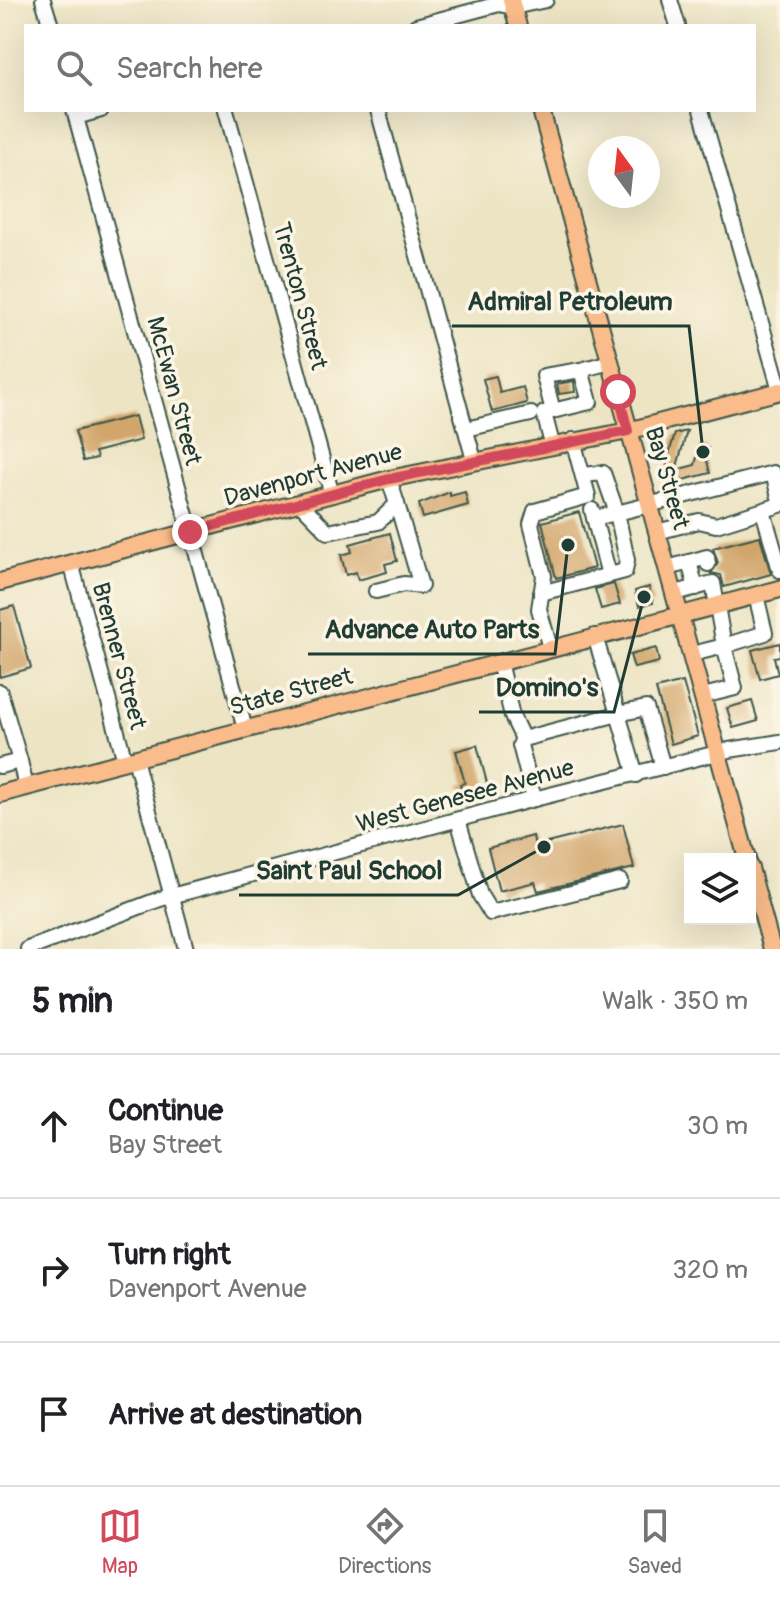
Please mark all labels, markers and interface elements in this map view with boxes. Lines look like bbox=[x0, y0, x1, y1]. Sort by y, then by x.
search box bbox=[24, 24, 756, 112]
icon: search bbox=[52, 46, 96, 90]
text: Search here bbox=[116, 50, 263, 87]
north arrow bbox=[588, 136, 660, 208]
street label: Trenton Street bbox=[266, 219, 334, 373]
callout: Admiral Petroleum bbox=[452, 276, 689, 326]
text: Admiral Petroleum bbox=[467, 286, 673, 318]
street label: McEwan Street bbox=[140, 314, 208, 469]
route start bbox=[600, 374, 636, 410]
street label: Bay Street bbox=[639, 423, 696, 533]
street label: Davenport Avenue bbox=[221, 437, 405, 513]
route end bbox=[172, 514, 208, 550]
street label: Brenner Street bbox=[85, 579, 153, 733]
callout: Advance Auto Parts bbox=[308, 604, 555, 654]
text: Advance Auto Parts bbox=[325, 614, 540, 646]
street label: State Street bbox=[226, 662, 356, 722]
callout: Domino's bbox=[479, 662, 614, 712]
text: Domino's bbox=[496, 672, 599, 704]
street label: West Genesee Avenue bbox=[353, 753, 577, 839]
callout: Saint Paul School bbox=[239, 845, 458, 895]
map controls bbox=[684, 853, 756, 925]
button: layers bbox=[684, 853, 756, 925]
text: Saint Paul School bbox=[256, 855, 442, 887]
text: 5 min bbox=[32, 980, 113, 1023]
text: Walk · 350 m bbox=[602, 985, 748, 1017]
text: Continue bbox=[108, 1092, 223, 1129]
icon: ahead bbox=[32, 1104, 76, 1148]
text: 30 m bbox=[687, 1110, 748, 1142]
text: Bay Street bbox=[108, 1129, 222, 1161]
text: Turn right bbox=[108, 1236, 231, 1273]
icon: right bbox=[32, 1248, 76, 1292]
text: 320 m bbox=[672, 1254, 748, 1286]
text: Davenport Avenue bbox=[108, 1273, 307, 1305]
icon: arrive bbox=[32, 1392, 76, 1436]
text: Arrive at destination bbox=[108, 1396, 362, 1433]
tab: Map bbox=[98, 1504, 142, 1580]
tab: Directions bbox=[338, 1504, 431, 1580]
tab: Saved bbox=[627, 1504, 682, 1580]

